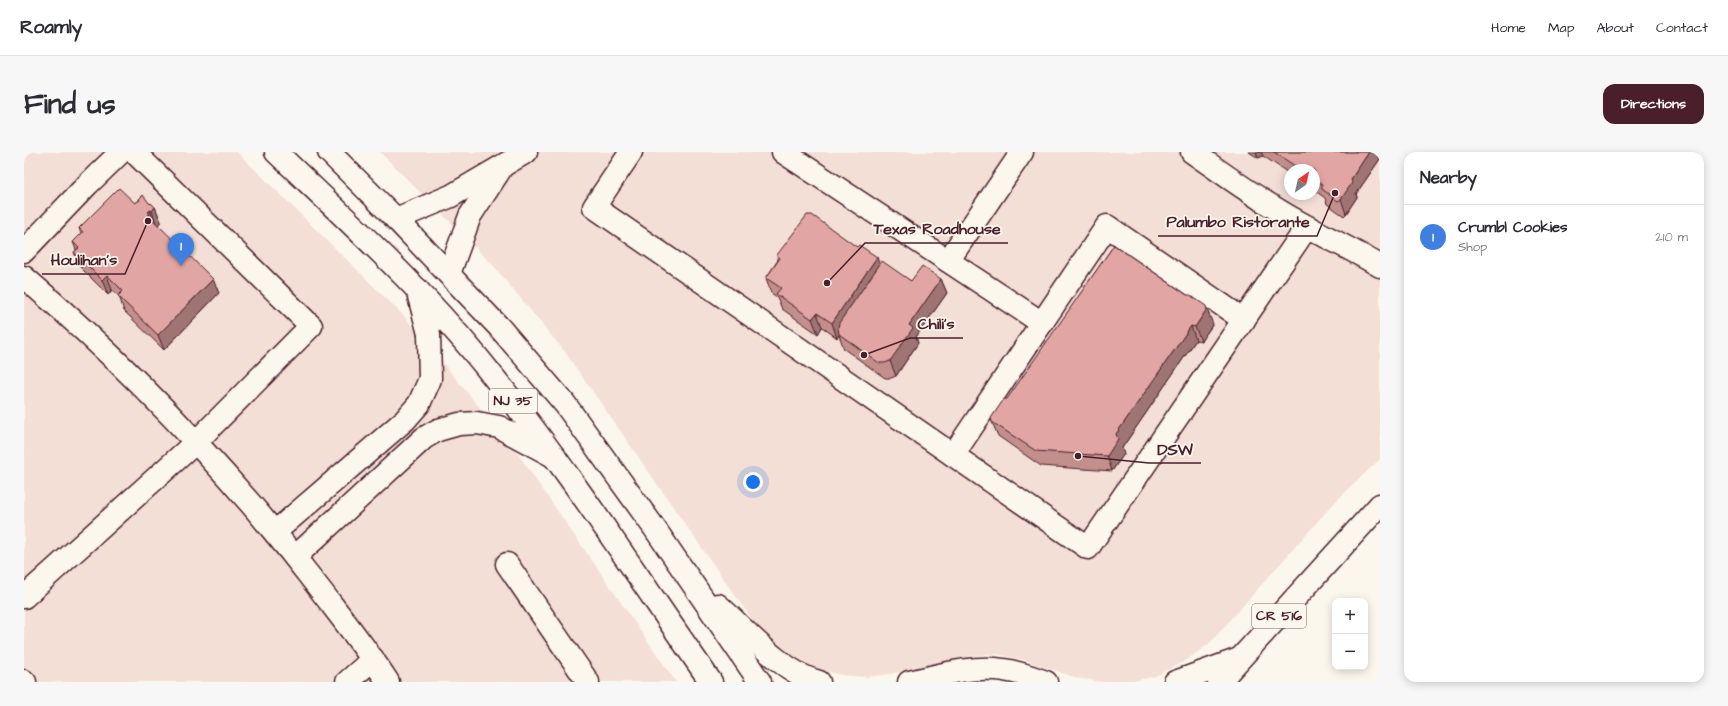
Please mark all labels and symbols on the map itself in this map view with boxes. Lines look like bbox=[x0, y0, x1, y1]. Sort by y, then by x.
north arrow bbox=[1284, 164, 1320, 200]
callout: Palumbo Ristorante bbox=[1158, 208, 1317, 236]
text: Palumbo Ristorante bbox=[1166, 211, 1310, 233]
callout: Texas Roadhouse bbox=[865, 215, 1008, 243]
text: Texas Roadhouse bbox=[872, 218, 1001, 240]
pin: 1 bbox=[168, 233, 194, 266]
callout: Houlihan's bbox=[42, 246, 125, 274]
text: Houlihan's bbox=[51, 249, 117, 271]
callout: Chili's bbox=[910, 310, 963, 338]
text: Chili's bbox=[917, 313, 955, 335]
road number: NJ 35 bbox=[489, 389, 537, 413]
callout: DSW bbox=[1149, 435, 1201, 463]
text: DSW bbox=[1157, 439, 1194, 461]
your location bbox=[743, 472, 763, 492]
road number: CR 516 bbox=[1252, 604, 1306, 628]

